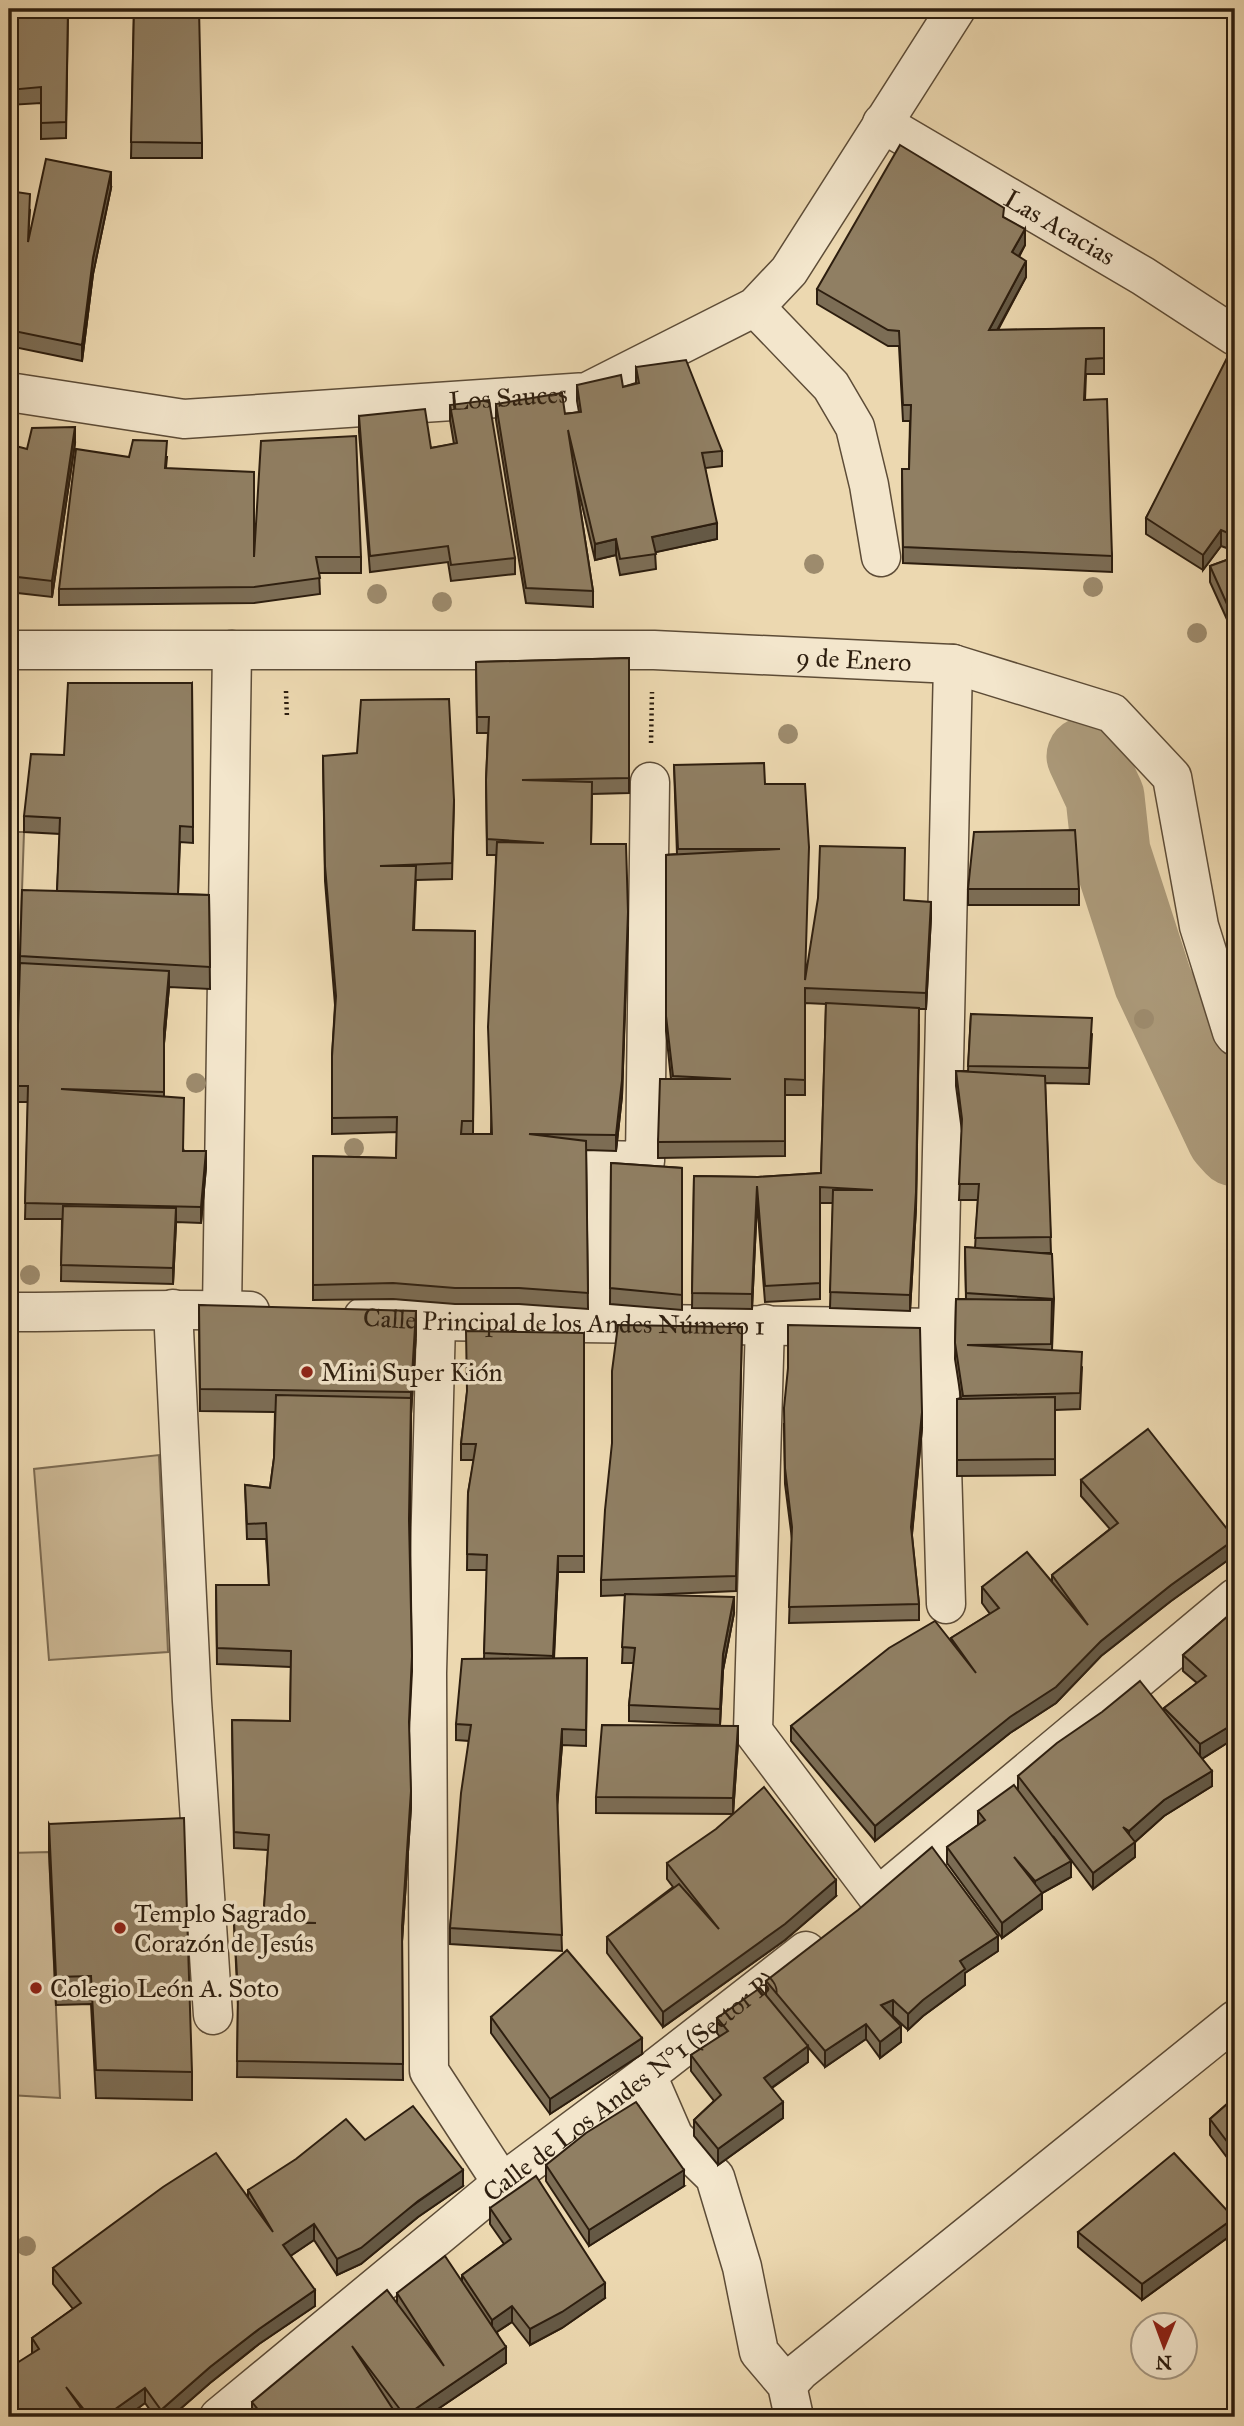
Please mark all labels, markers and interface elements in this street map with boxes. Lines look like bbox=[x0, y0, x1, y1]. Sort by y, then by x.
street label: Las Acacias bbox=[998, 182, 1121, 272]
street label: Los Sauces bbox=[448, 377, 569, 417]
street label: 9 de Enero bbox=[795, 641, 912, 678]
street label: Calle Principal de los Andes Número 1 bbox=[362, 1301, 765, 1342]
place label: Mini Super Kión bbox=[321, 1356, 503, 1388]
marker: Mini Super Kión bbox=[299, 1364, 315, 1380]
place label: Templo Sagrado Corazón de Jesús bbox=[134, 1897, 314, 1959]
marker: Templo Sagrado Corazón de Jesús bbox=[112, 1920, 128, 1936]
street label: Calle de Los Andes N°1 (Sector B) bbox=[476, 1964, 782, 2208]
place label: Colegio León A. Soto bbox=[50, 1972, 279, 2004]
marker: Colegio León A. Soto bbox=[28, 1980, 44, 1996]
north arrow bbox=[1128, 2310, 1198, 2380]
text: N bbox=[1155, 2351, 1172, 2374]

